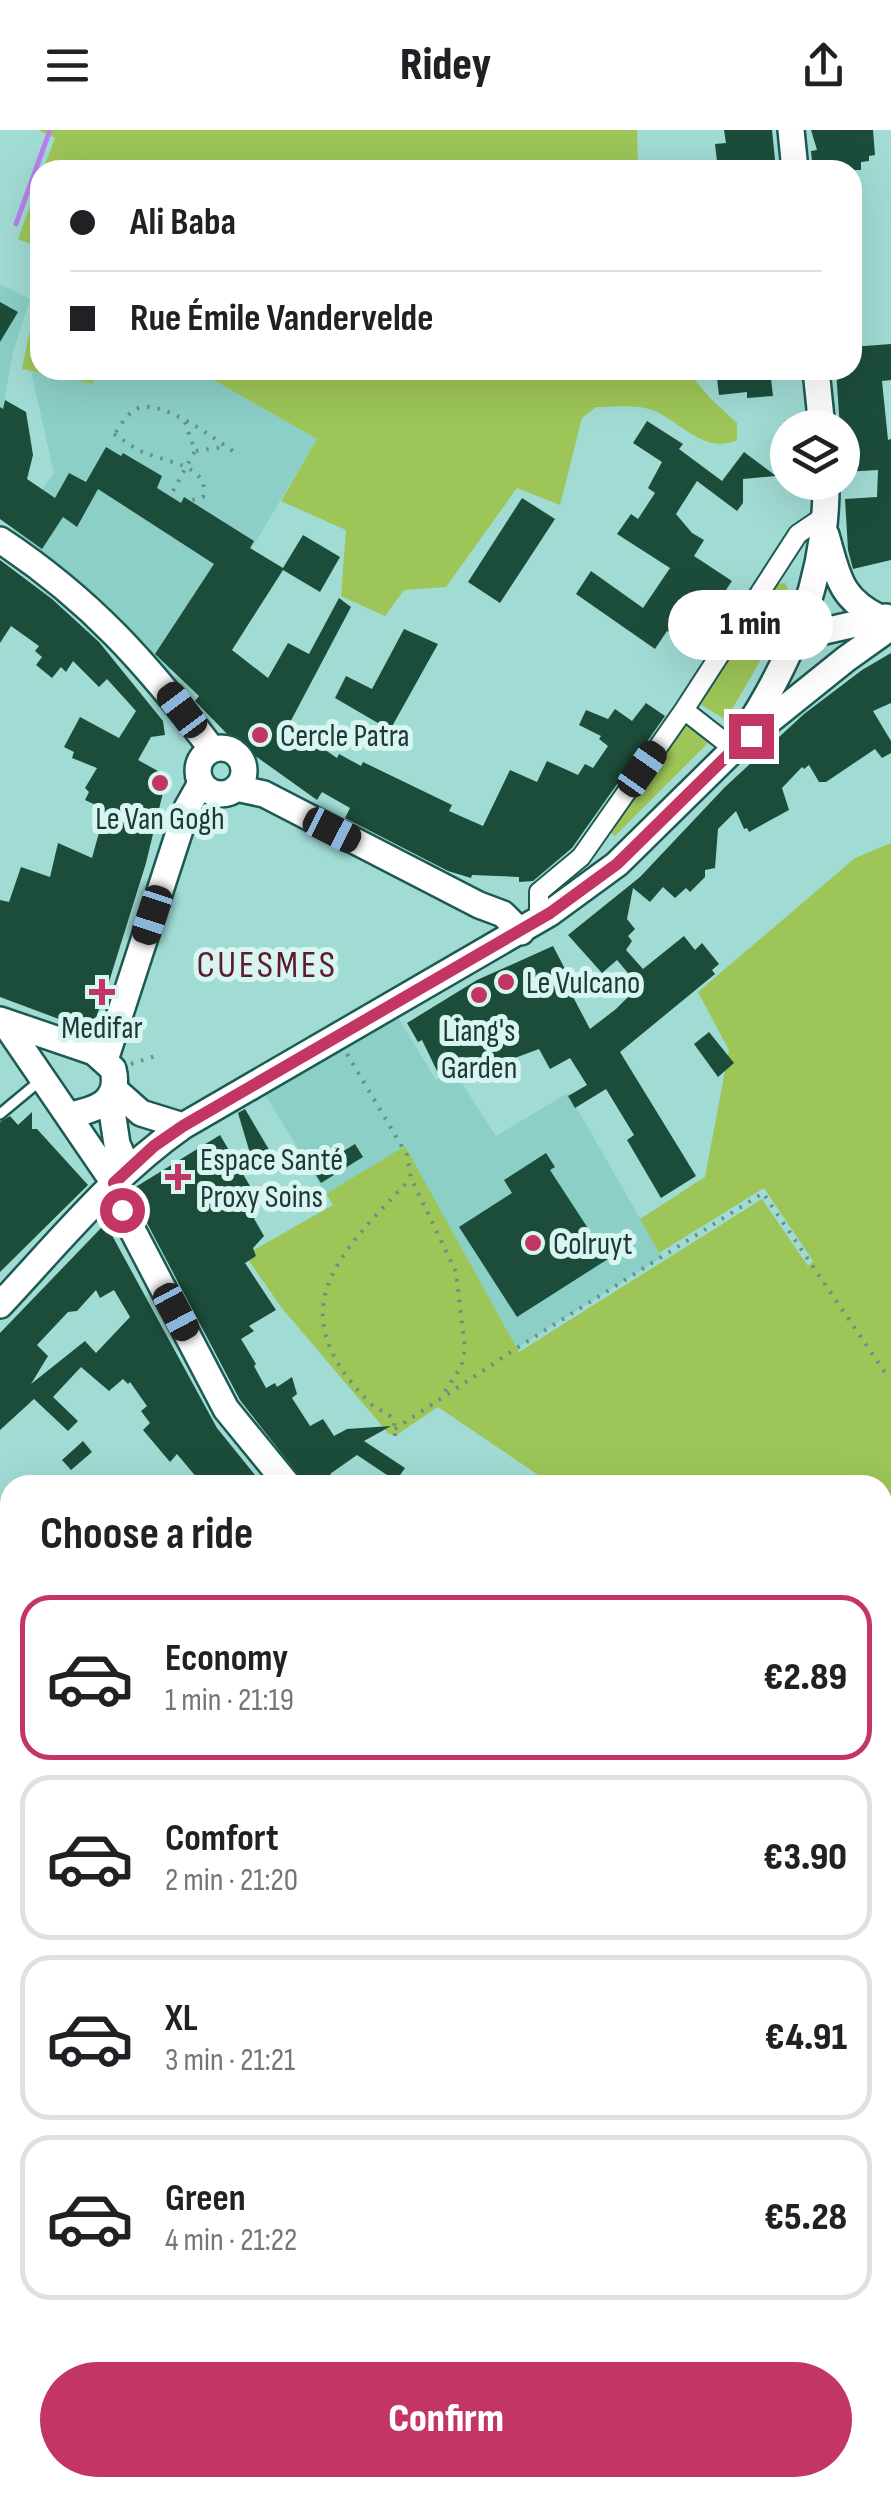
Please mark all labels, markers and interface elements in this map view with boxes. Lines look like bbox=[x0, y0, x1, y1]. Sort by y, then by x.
icon: menu bbox=[40, 38, 95, 93]
text: Ridey bbox=[400, 38, 491, 93]
icon: share bbox=[796, 38, 851, 93]
text: Ali Baba bbox=[130, 200, 236, 245]
text: Rue Émile Vandervelde bbox=[130, 296, 433, 341]
map controls bbox=[770, 410, 860, 500]
button: layers bbox=[770, 410, 860, 500]
callout: 1 min bbox=[668, 591, 834, 661]
text: 1 min bbox=[720, 605, 781, 644]
car bbox=[152, 677, 212, 743]
route end bbox=[729, 714, 774, 759]
place label: Cercle Patra bbox=[280, 717, 410, 756]
marker: Cercle Patra bbox=[249, 724, 271, 746]
car bbox=[613, 736, 671, 802]
marker: Le Van Gogh bbox=[149, 772, 171, 794]
place label: Le Van Gogh bbox=[95, 800, 225, 839]
car bbox=[298, 803, 366, 857]
car bbox=[128, 882, 176, 948]
district label: CUESMES bbox=[196, 943, 338, 988]
place label: Le Vulcano bbox=[526, 964, 640, 1003]
marker: Le Vulcano bbox=[495, 971, 517, 993]
marker: Medifar bbox=[91, 981, 113, 1003]
marker: Liang's Garden bbox=[468, 984, 490, 1006]
place label: Medifar bbox=[61, 1009, 143, 1048]
place label: Liang's Garden bbox=[441, 1012, 517, 1088]
place label: Espace Santé Proxy Soins bbox=[200, 1141, 343, 1217]
marker: Espace Santé Proxy Soins bbox=[165, 1164, 191, 1190]
route start bbox=[100, 1188, 145, 1233]
place label: Colruyt bbox=[553, 1225, 632, 1264]
marker: Colruyt bbox=[522, 1232, 544, 1254]
car bbox=[149, 1278, 203, 1346]
text: Choose a ride bbox=[40, 1507, 253, 1562]
icon: car bbox=[45, 1633, 135, 1723]
text: Economy bbox=[165, 1636, 288, 1681]
text: €2.89 bbox=[763, 1655, 847, 1700]
text: 1 min · 21:19 bbox=[165, 1681, 294, 1720]
icon: car bbox=[45, 1813, 135, 1903]
text: Comfort bbox=[165, 1816, 279, 1861]
text: €3.90 bbox=[763, 1835, 847, 1880]
text: 2 min · 21:20 bbox=[165, 1861, 298, 1900]
icon: car bbox=[45, 1993, 135, 2083]
text: XL bbox=[165, 1996, 198, 2041]
text: €4.91 bbox=[765, 2015, 847, 2060]
text: 3 min · 21:21 bbox=[165, 2041, 295, 2080]
icon: car bbox=[45, 2173, 135, 2263]
text: Green bbox=[165, 2176, 246, 2221]
text: €5.28 bbox=[764, 2195, 847, 2240]
text: 4 min · 21:22 bbox=[165, 2221, 297, 2260]
button: Confirm bbox=[40, 2362, 852, 2477]

